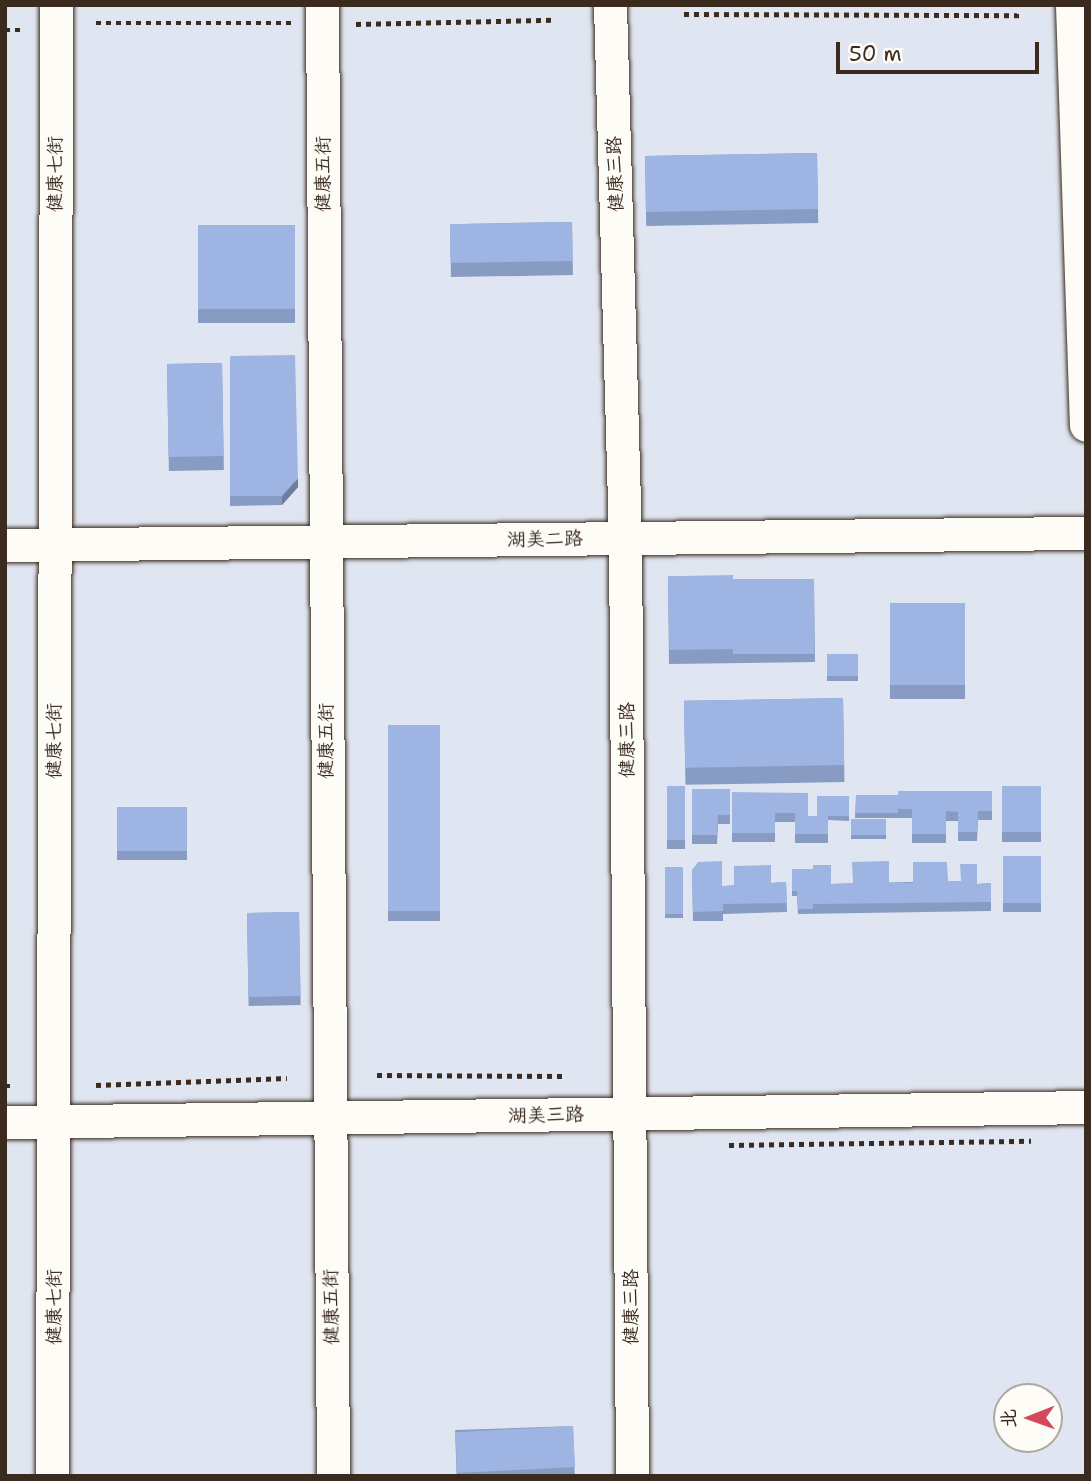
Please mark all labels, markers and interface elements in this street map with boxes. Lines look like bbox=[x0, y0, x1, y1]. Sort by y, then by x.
scale bar bbox=[839, 28, 1042, 72]
text: 50 m bbox=[849, 40, 902, 68]
street label: 健康七街 bbox=[44, 136, 66, 212]
street label: 健康五街 bbox=[312, 136, 334, 212]
street label: 健康三路 bbox=[602, 136, 628, 212]
street label: 湖美二路 bbox=[507, 527, 583, 551]
street label: 健康三路 bbox=[616, 702, 638, 778]
street label: 健康七街 bbox=[43, 703, 65, 779]
street label: 健康五街 bbox=[315, 703, 337, 779]
street label: 湖美三路 bbox=[508, 1103, 584, 1127]
street label: 健康七街 bbox=[43, 1269, 65, 1345]
street label: 健康五街 bbox=[319, 1269, 343, 1345]
street label: 健康三路 bbox=[620, 1269, 642, 1345]
north arrow bbox=[993, 1383, 1063, 1453]
text: 北 bbox=[996, 1409, 1021, 1428]

